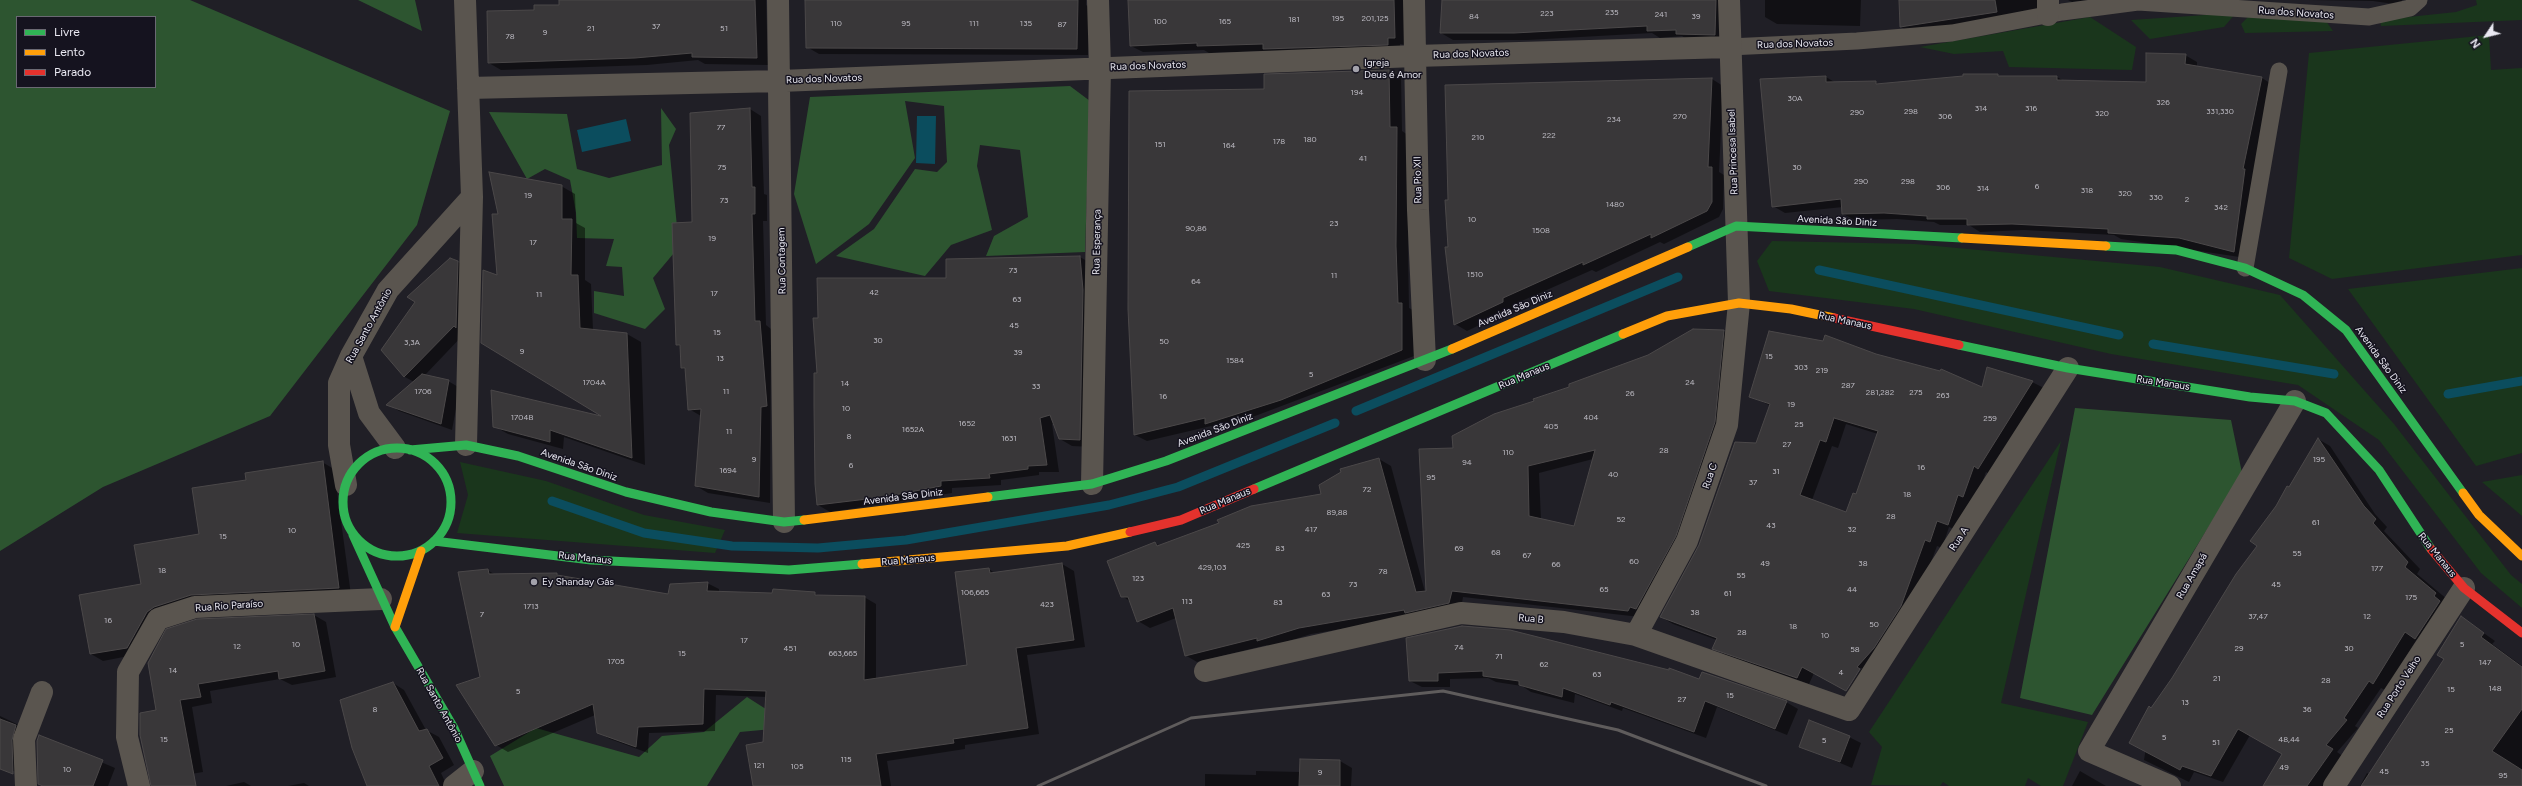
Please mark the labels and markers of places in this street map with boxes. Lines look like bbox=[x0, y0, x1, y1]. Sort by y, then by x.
place label: Igreja Deus é Amor bbox=[1364, 57, 1421, 80]
marker: Igreja Deus é Amor bbox=[1351, 64, 1361, 74]
place label: Ey Shanday Gás bbox=[542, 576, 614, 588]
marker: Ey Shanday Gás bbox=[529, 577, 539, 587]

